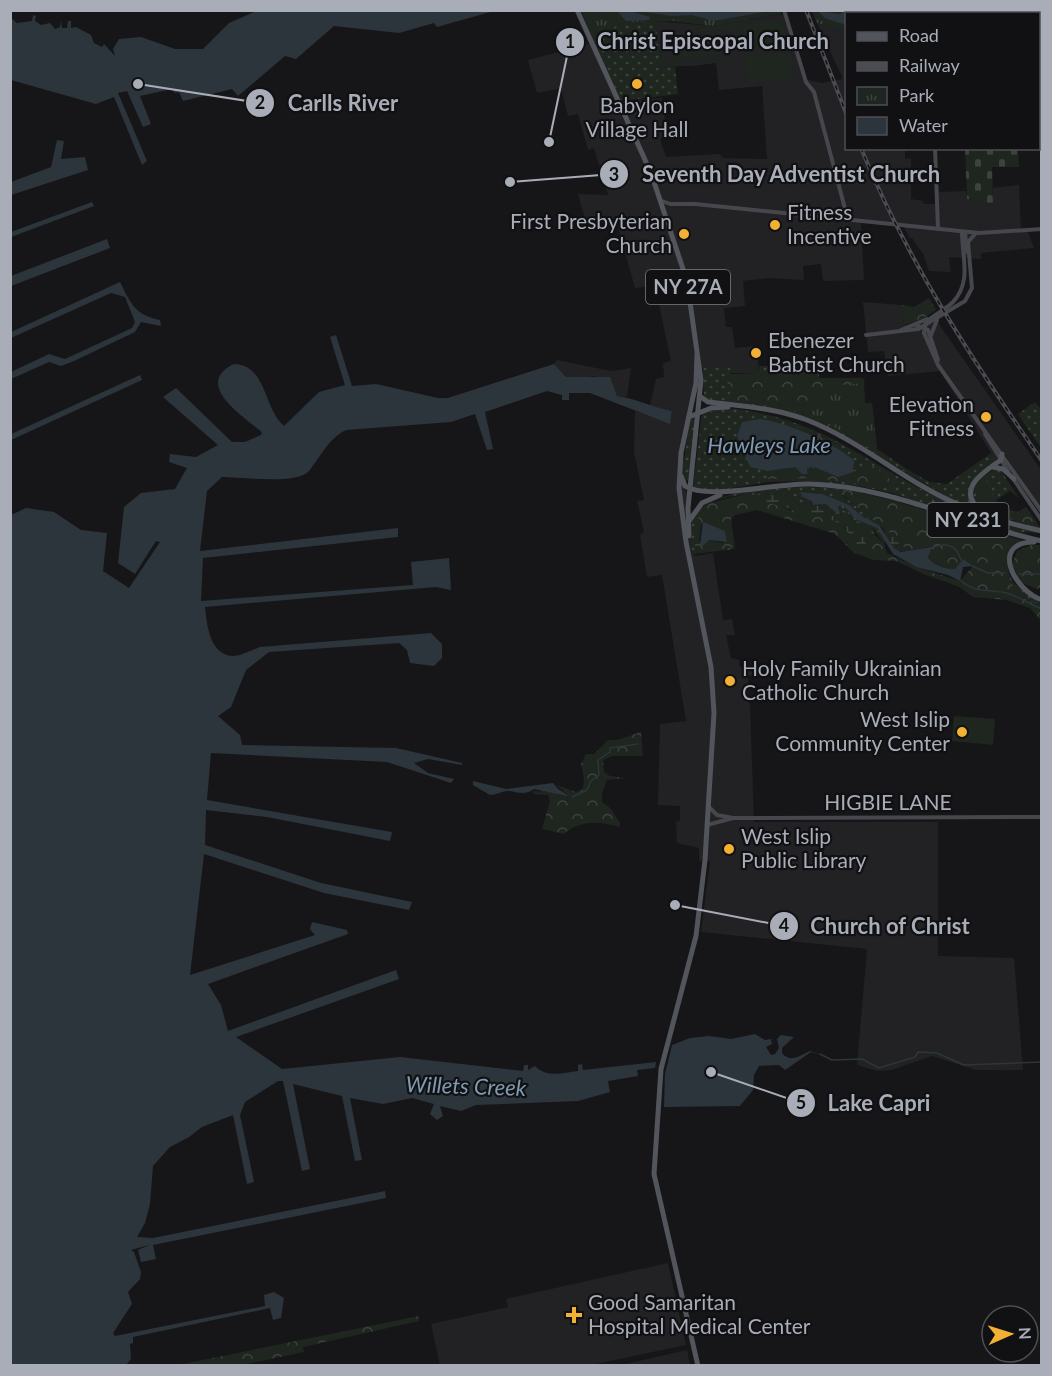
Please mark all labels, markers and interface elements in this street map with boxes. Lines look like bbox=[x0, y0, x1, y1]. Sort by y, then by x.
legend bbox=[845, 12, 1040, 150]
callout: Christ Episcopal Church bbox=[555, 22, 841, 62]
text: Road bbox=[899, 24, 939, 46]
text: Christ Episcopal Church bbox=[597, 27, 829, 54]
text: 1 bbox=[565, 30, 575, 52]
text: Railway bbox=[899, 54, 960, 76]
marker: Babylon Village Hall bbox=[630, 77, 644, 91]
callout: Carlls River bbox=[245, 83, 410, 123]
text: Park bbox=[899, 84, 935, 106]
text: Carlls River bbox=[288, 89, 399, 116]
text: 2 bbox=[255, 91, 265, 113]
place label: Babylon Village Hall bbox=[586, 92, 688, 141]
text: Water bbox=[899, 114, 948, 136]
callout: Seventh Day Adventist Church bbox=[599, 154, 952, 194]
text: Seventh Day Adventist Church bbox=[642, 160, 940, 187]
text: 3 bbox=[609, 163, 619, 185]
place label: Fitness Incentive bbox=[787, 199, 872, 248]
place label: First Presbyterian Church bbox=[510, 208, 672, 257]
marker: Fitness Incentive bbox=[768, 218, 782, 232]
marker: First Presbyterian Church bbox=[677, 227, 691, 241]
road number: NY 27A bbox=[646, 270, 730, 304]
place label: Ebenezer Babtist Church bbox=[768, 327, 905, 376]
marker: Ebenezer Babtist Church bbox=[749, 346, 763, 360]
place label: Elevation Fitness bbox=[889, 391, 974, 440]
marker: Elevation Fitness bbox=[979, 410, 993, 424]
water label: Hawleys Lake bbox=[707, 431, 831, 458]
road number: NY 231 bbox=[928, 503, 1008, 537]
place label: Holy Family Ukrainian Catholic Church bbox=[742, 655, 942, 704]
marker: Holy Family Ukrainian Catholic Church bbox=[723, 674, 737, 688]
place label: West Islip Community Center bbox=[775, 706, 950, 755]
marker: West Islip Community Center bbox=[955, 725, 969, 739]
street label: HIGBIE LANE bbox=[824, 789, 952, 814]
place label: West Islip Public Library bbox=[741, 823, 867, 872]
marker: West Islip Public Library bbox=[722, 842, 736, 856]
callout: Church of Christ bbox=[769, 906, 982, 946]
text: Church of Christ bbox=[810, 912, 971, 939]
text: 4 bbox=[779, 914, 789, 936]
water label: Willets Creek bbox=[405, 1070, 527, 1101]
callout: Lake Capri bbox=[786, 1083, 943, 1123]
text: Lake Capri bbox=[828, 1089, 930, 1116]
text: 5 bbox=[796, 1091, 806, 1113]
place label: Good Samaritan Hospital Medical Center bbox=[588, 1289, 811, 1338]
north arrow bbox=[980, 1304, 1040, 1364]
marker: Good Samaritan Hospital Medical Center bbox=[565, 1306, 583, 1324]
text: N bbox=[1016, 1327, 1035, 1340]

